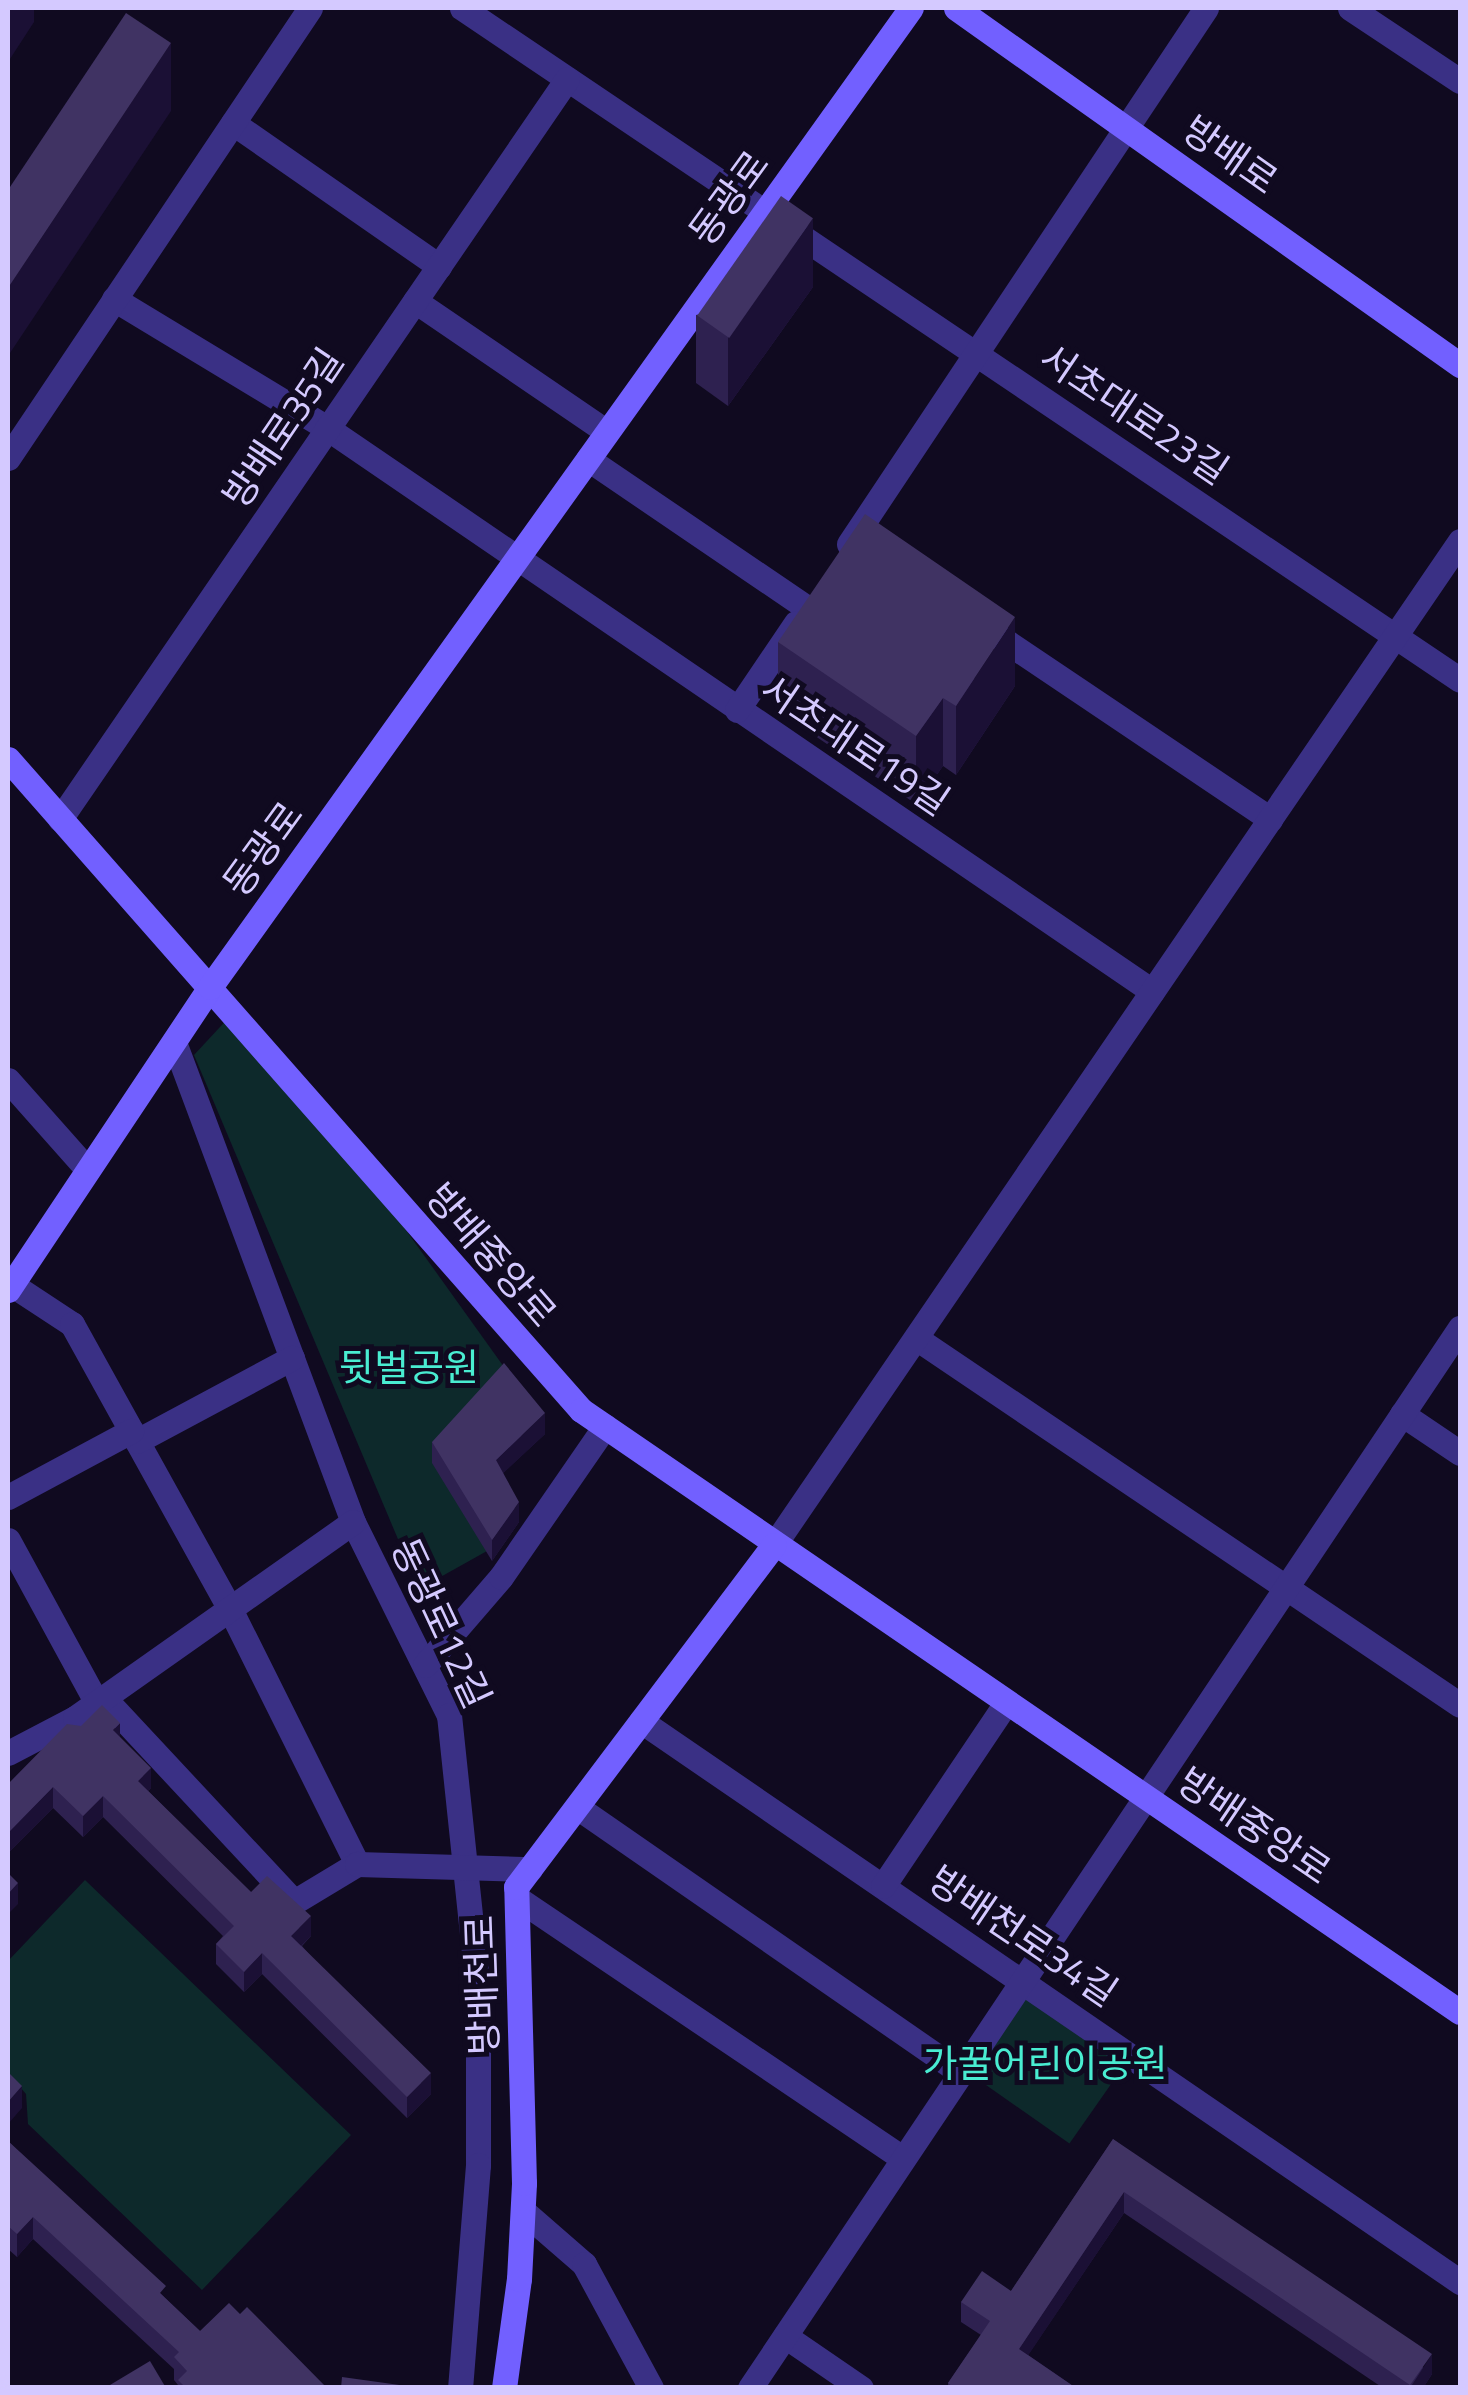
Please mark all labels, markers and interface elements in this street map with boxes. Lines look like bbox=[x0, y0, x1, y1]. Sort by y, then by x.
street label: 방배로 bbox=[1174, 106, 1286, 204]
street label: 동광로 bbox=[680, 142, 778, 254]
street label: 서초대로23길 bbox=[1031, 334, 1237, 494]
street label: 방배로35길 bbox=[213, 340, 353, 516]
street label: 서초대로19길 bbox=[752, 665, 958, 825]
street label: 동광로 bbox=[214, 793, 312, 905]
street label: 방배중앙로 bbox=[416, 1174, 566, 1336]
park label: 뒷벌공원 bbox=[339, 1345, 479, 1391]
street label: 동광로12길 bbox=[382, 1531, 500, 1715]
street label: 방배중앙로 bbox=[1169, 1758, 1339, 1894]
street label: 방배천로34길 bbox=[920, 1856, 1126, 2016]
street label: 방배천로 bbox=[457, 1914, 507, 2056]
park label: 가꿀어린이공원 bbox=[923, 2041, 1167, 2087]

